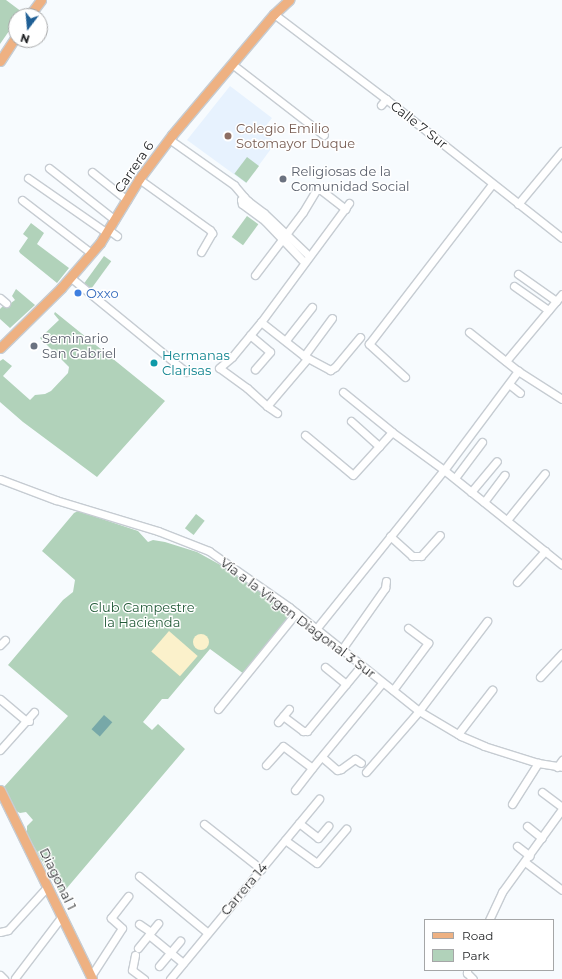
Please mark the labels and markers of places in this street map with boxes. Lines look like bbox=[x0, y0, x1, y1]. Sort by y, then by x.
place label: Colegio Emilio Sotomayor Duque bbox=[236, 121, 355, 152]
marker: Colegio Emilio Sotomayor Duque bbox=[223, 131, 233, 141]
place label: Religiosas de la Comunidad Social bbox=[291, 164, 410, 195]
marker: Religiosas de la Comunidad Social bbox=[278, 174, 288, 184]
place label: Oxxo bbox=[86, 285, 119, 301]
marker: Oxxo bbox=[73, 288, 83, 298]
place label: Seminario San Gabriel bbox=[42, 331, 116, 362]
marker: Seminario San Gabriel bbox=[29, 341, 39, 351]
place label: Hermanas Clarisas bbox=[162, 348, 230, 379]
marker: Hermanas Clarisas bbox=[149, 358, 159, 368]

